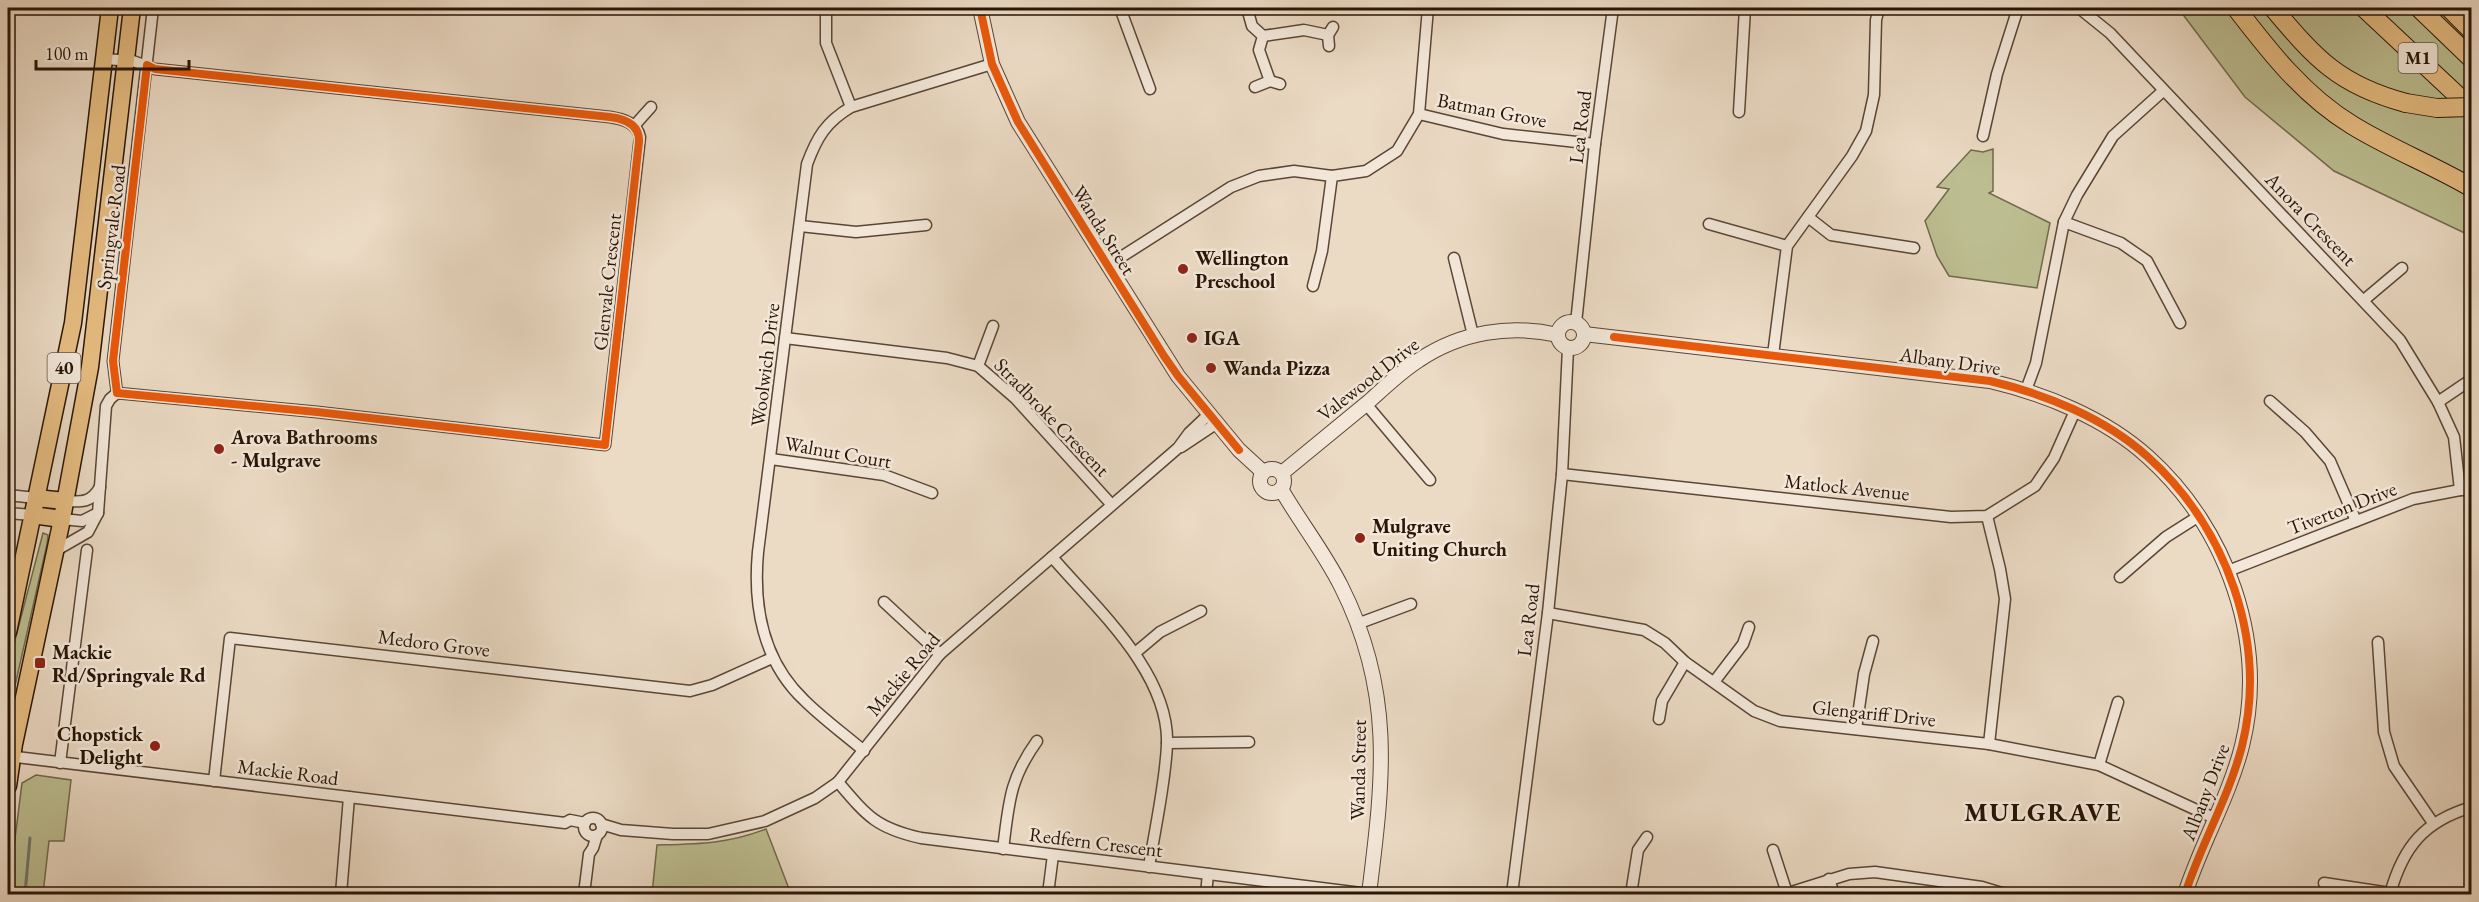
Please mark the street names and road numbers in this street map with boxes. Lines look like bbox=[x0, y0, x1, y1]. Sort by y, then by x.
road number: M1 bbox=[2398, 43, 2438, 73]
street label: Batman Grove bbox=[1435, 87, 1549, 133]
street label: Lea Road bbox=[1563, 88, 1597, 165]
street label: Springvale Road bbox=[90, 162, 132, 291]
street label: Anora Crescent bbox=[2259, 166, 2363, 272]
street label: Wanda Street bbox=[1066, 180, 1142, 280]
street label: Glenvale Crescent bbox=[587, 211, 627, 352]
street label: Woolwich Drive bbox=[745, 301, 786, 428]
street label: Valewood Drive bbox=[1312, 331, 1424, 427]
street label: Albany Drive bbox=[1897, 341, 2002, 381]
street label: Stradbroke Crescent bbox=[989, 352, 1116, 483]
road number: 40 bbox=[48, 353, 80, 383]
street label: Walnut Court bbox=[783, 430, 894, 474]
street label: Matlock Avenue bbox=[1783, 468, 1911, 507]
street label: Tiverton Drive bbox=[2284, 475, 2400, 541]
street label: Lea Road bbox=[1511, 581, 1545, 658]
street label: Medoro Grove bbox=[376, 623, 492, 663]
street label: Mackie Road bbox=[860, 626, 946, 721]
street label: Glengariff Drive bbox=[1811, 694, 1937, 732]
street label: Wanda Street bbox=[1344, 719, 1372, 821]
street label: Albany Drive bbox=[2174, 740, 2235, 845]
street label: Mackie Road bbox=[236, 753, 341, 791]
street label: Redfern Crescent bbox=[1028, 821, 1165, 863]

